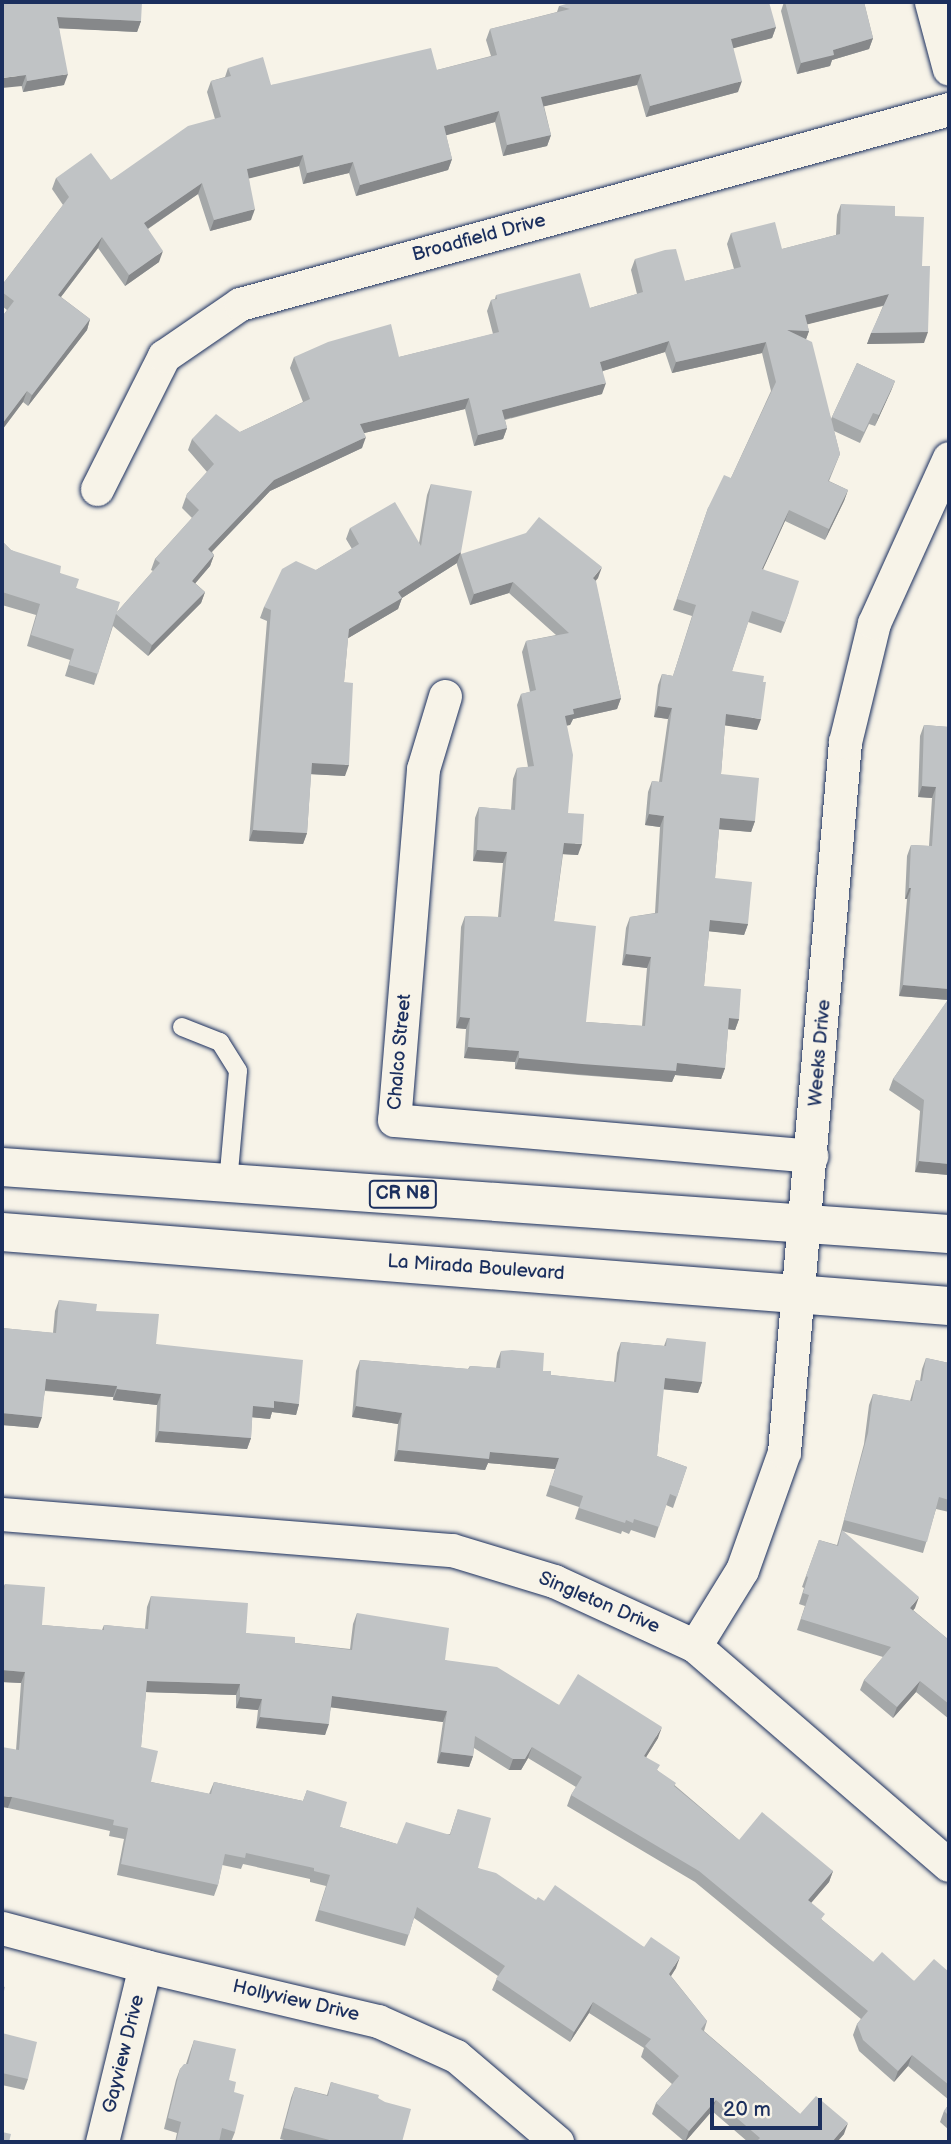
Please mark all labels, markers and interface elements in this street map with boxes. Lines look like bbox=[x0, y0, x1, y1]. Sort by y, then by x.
street label: Broadfield Drive bbox=[410, 209, 548, 267]
street label: Chalco Street bbox=[384, 993, 416, 1111]
street label: Weeks Drive bbox=[804, 999, 836, 1107]
road number: CR N8 bbox=[368, 1180, 438, 1209]
street label: La Mirada Boulevard bbox=[387, 1250, 565, 1286]
street label: Singleton Drive bbox=[535, 1567, 663, 1639]
street label: Hollyview Drive bbox=[230, 1975, 362, 2027]
street label: Gayview Drive bbox=[98, 1992, 150, 2116]
scale bar bbox=[713, 2084, 825, 2128]
text: 20 m bbox=[723, 2097, 771, 2122]

